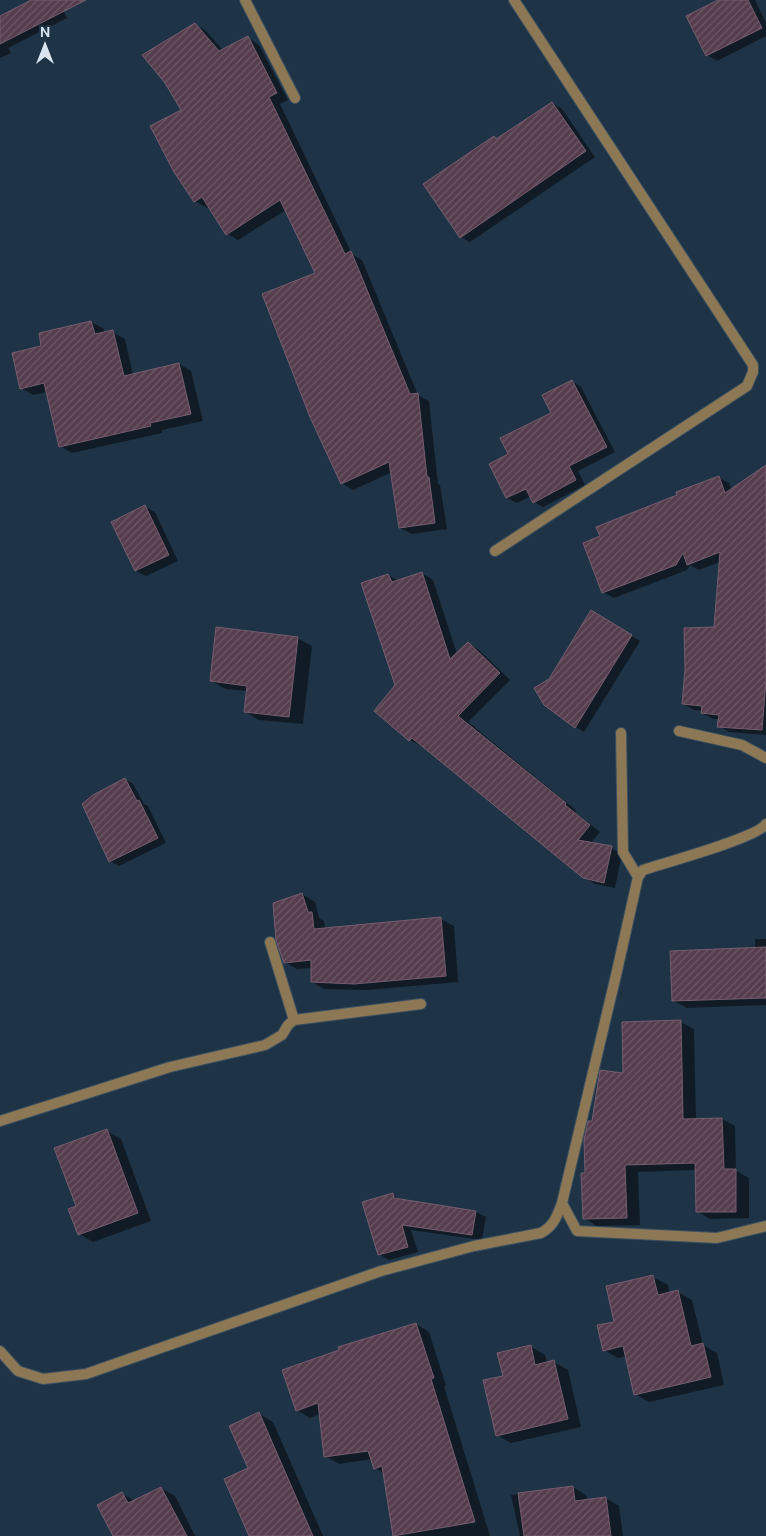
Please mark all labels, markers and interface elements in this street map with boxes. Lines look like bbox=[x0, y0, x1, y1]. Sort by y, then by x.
north arrow bbox=[20, 20, 70, 70]
text: N bbox=[40, 23, 50, 41]

